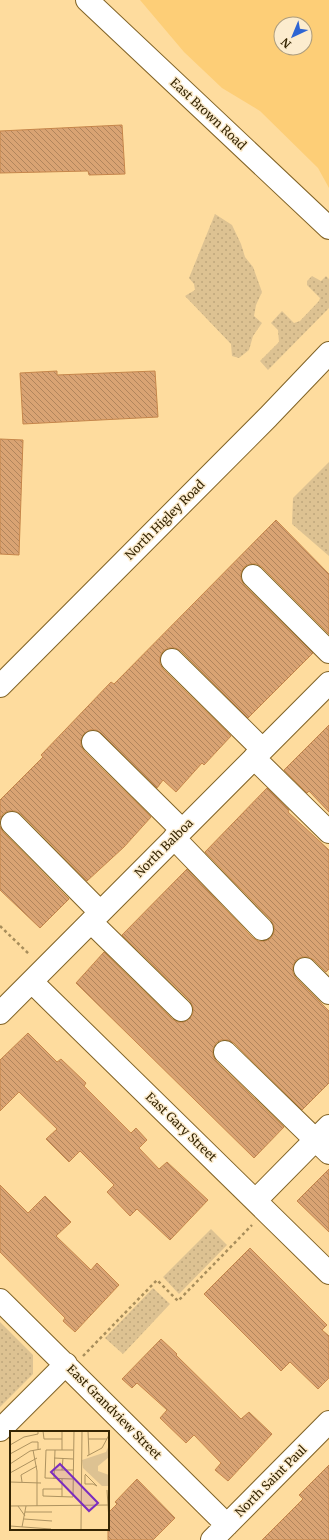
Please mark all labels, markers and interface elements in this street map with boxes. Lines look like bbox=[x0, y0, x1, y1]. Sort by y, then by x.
north arrow bbox=[273, 16, 313, 56]
text: N bbox=[278, 35, 294, 51]
street label: East Brown Road bbox=[167, 75, 249, 153]
street label: North Higley Road bbox=[122, 477, 208, 563]
street label: North Balboa bbox=[131, 815, 196, 880]
street label: East Gary Street bbox=[143, 1089, 220, 1164]
street label: East Grandview Street bbox=[64, 1361, 165, 1462]
inset map bbox=[10, 1431, 109, 1530]
street label: North Saint Paul bbox=[232, 1442, 310, 1520]

